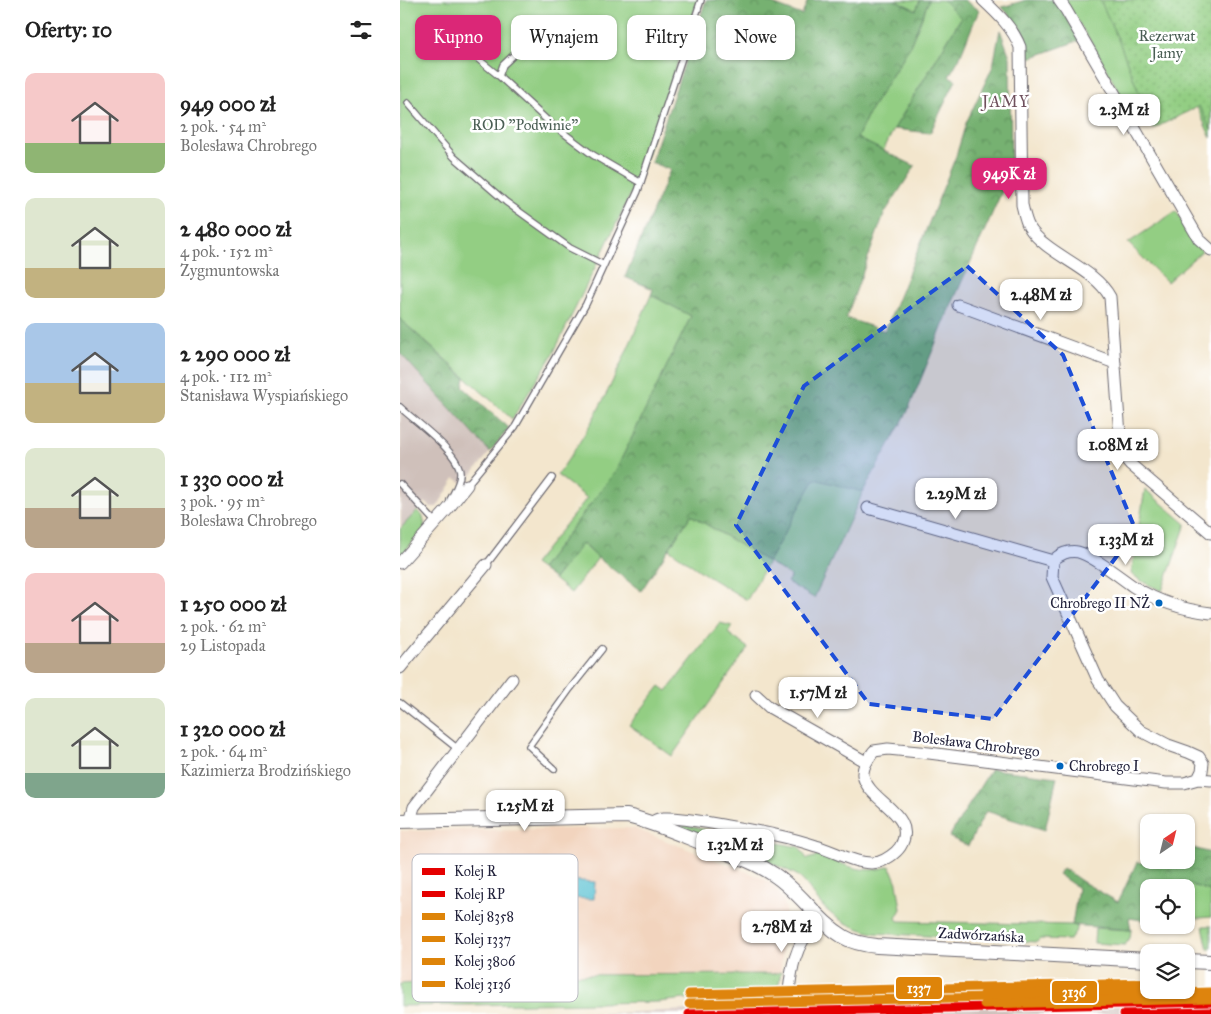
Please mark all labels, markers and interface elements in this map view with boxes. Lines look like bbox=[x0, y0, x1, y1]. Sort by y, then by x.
chip: Kupno bbox=[415, 15, 501, 60]
chip: Wynajem bbox=[511, 15, 617, 60]
chip: Filtry bbox=[627, 15, 706, 60]
chip: Nowe bbox=[716, 15, 795, 60]
icon: filters bbox=[347, 16, 375, 44]
text: Oferty: 10 bbox=[25, 17, 112, 43]
park label: Rezerwat Jamy bbox=[1138, 27, 1196, 63]
text: 949 000 zł bbox=[180, 91, 275, 117]
district label: JAMY bbox=[980, 92, 1030, 112]
icon: home bbox=[65, 93, 125, 153]
pin: 2.3M zł bbox=[1078, 94, 1170, 136]
text: 2.3M zł bbox=[1099, 100, 1149, 119]
park label: ROD "Podwinie" bbox=[472, 116, 578, 134]
text: 2 pok. · 54 m² bbox=[180, 117, 266, 136]
text: Bolesława Chrobrego bbox=[180, 136, 317, 155]
pin: 949K zł bbox=[963, 158, 1055, 200]
text: 949K zł bbox=[983, 164, 1035, 183]
text: 2 480 000 zł bbox=[180, 216, 291, 242]
icon: home bbox=[65, 218, 125, 278]
text: 4 pok. · 152 m² bbox=[180, 242, 273, 261]
text: Zygmuntowska bbox=[180, 261, 279, 280]
pin: 2.48M zł bbox=[989, 278, 1093, 321]
text: 2.48M zł bbox=[1011, 285, 1071, 304]
text: 2 290 000 zł bbox=[180, 341, 290, 367]
icon: home bbox=[65, 343, 125, 403]
text: 4 pok. · 112 m² bbox=[180, 367, 272, 386]
text: Stanisława Wyspiańskiego bbox=[180, 386, 348, 405]
pin: 1.08M zł bbox=[1066, 428, 1170, 471]
text: 1.08M zł bbox=[1088, 435, 1148, 454]
text: 1 330 000 zł bbox=[180, 466, 283, 492]
icon: home bbox=[65, 468, 125, 528]
pin: 2.29M zł bbox=[904, 478, 1008, 520]
text: 2.29M zł bbox=[926, 484, 986, 503]
text: 3 pok. · 95 m² bbox=[180, 492, 265, 511]
text: Bolesława Chrobrego bbox=[180, 511, 317, 530]
pin: 1.33M zł bbox=[1074, 524, 1178, 566]
text: 1.33M zł bbox=[1099, 530, 1153, 549]
text: 1 250 000 zł bbox=[180, 591, 286, 617]
icon: home bbox=[65, 593, 125, 653]
place label: Chrobrego II NŻ bbox=[1050, 594, 1150, 612]
marker: Chrobrego II NŻ bbox=[1154, 598, 1164, 608]
text: 2 pok. · 62 m² bbox=[180, 617, 266, 636]
text: 29 Listopada bbox=[180, 636, 265, 655]
pin: 1.57M zł bbox=[766, 676, 870, 719]
text: 1.57M zł bbox=[789, 683, 847, 702]
text: 1 320 000 zł bbox=[180, 716, 285, 742]
icon: home bbox=[65, 718, 125, 778]
street label: Bolesława Chrobrego bbox=[911, 727, 1041, 761]
text: 2 pok. · 64 m² bbox=[180, 742, 267, 761]
place label: Chrobrego I bbox=[1069, 758, 1139, 775]
text: Kazimierza Brodzińskiego bbox=[180, 761, 351, 780]
marker: Chrobrego I bbox=[1055, 761, 1065, 771]
pin: 1.25M zł bbox=[473, 790, 577, 832]
text: 1.25M zł bbox=[497, 796, 553, 815]
north arrow bbox=[1140, 814, 1195, 869]
map controls bbox=[1140, 814, 1195, 999]
pin: 1.32M zł bbox=[683, 828, 787, 871]
text: 1.32M zł bbox=[707, 835, 763, 854]
legend bbox=[412, 854, 578, 1002]
text: Kolej R bbox=[454, 863, 498, 880]
button: locate bbox=[1140, 879, 1195, 934]
text: Kolej RP bbox=[454, 886, 505, 903]
text: Kolej 8358 bbox=[454, 908, 514, 925]
pin: 2.78M zł bbox=[730, 910, 834, 953]
text: 2.78M zł bbox=[752, 917, 812, 936]
street label: Zadwórzańska bbox=[937, 924, 1025, 946]
text: Kolej 1337 bbox=[454, 931, 511, 948]
button: layers bbox=[1140, 944, 1195, 999]
text: Kolej 3806 bbox=[454, 953, 516, 970]
text: Kolej 3136 bbox=[454, 976, 512, 993]
line badge: 1337 bbox=[895, 976, 943, 1000]
text: 1337 bbox=[907, 980, 932, 998]
line badge: 3136 bbox=[1051, 980, 1098, 1004]
text: 3136 bbox=[1062, 984, 1087, 1002]

